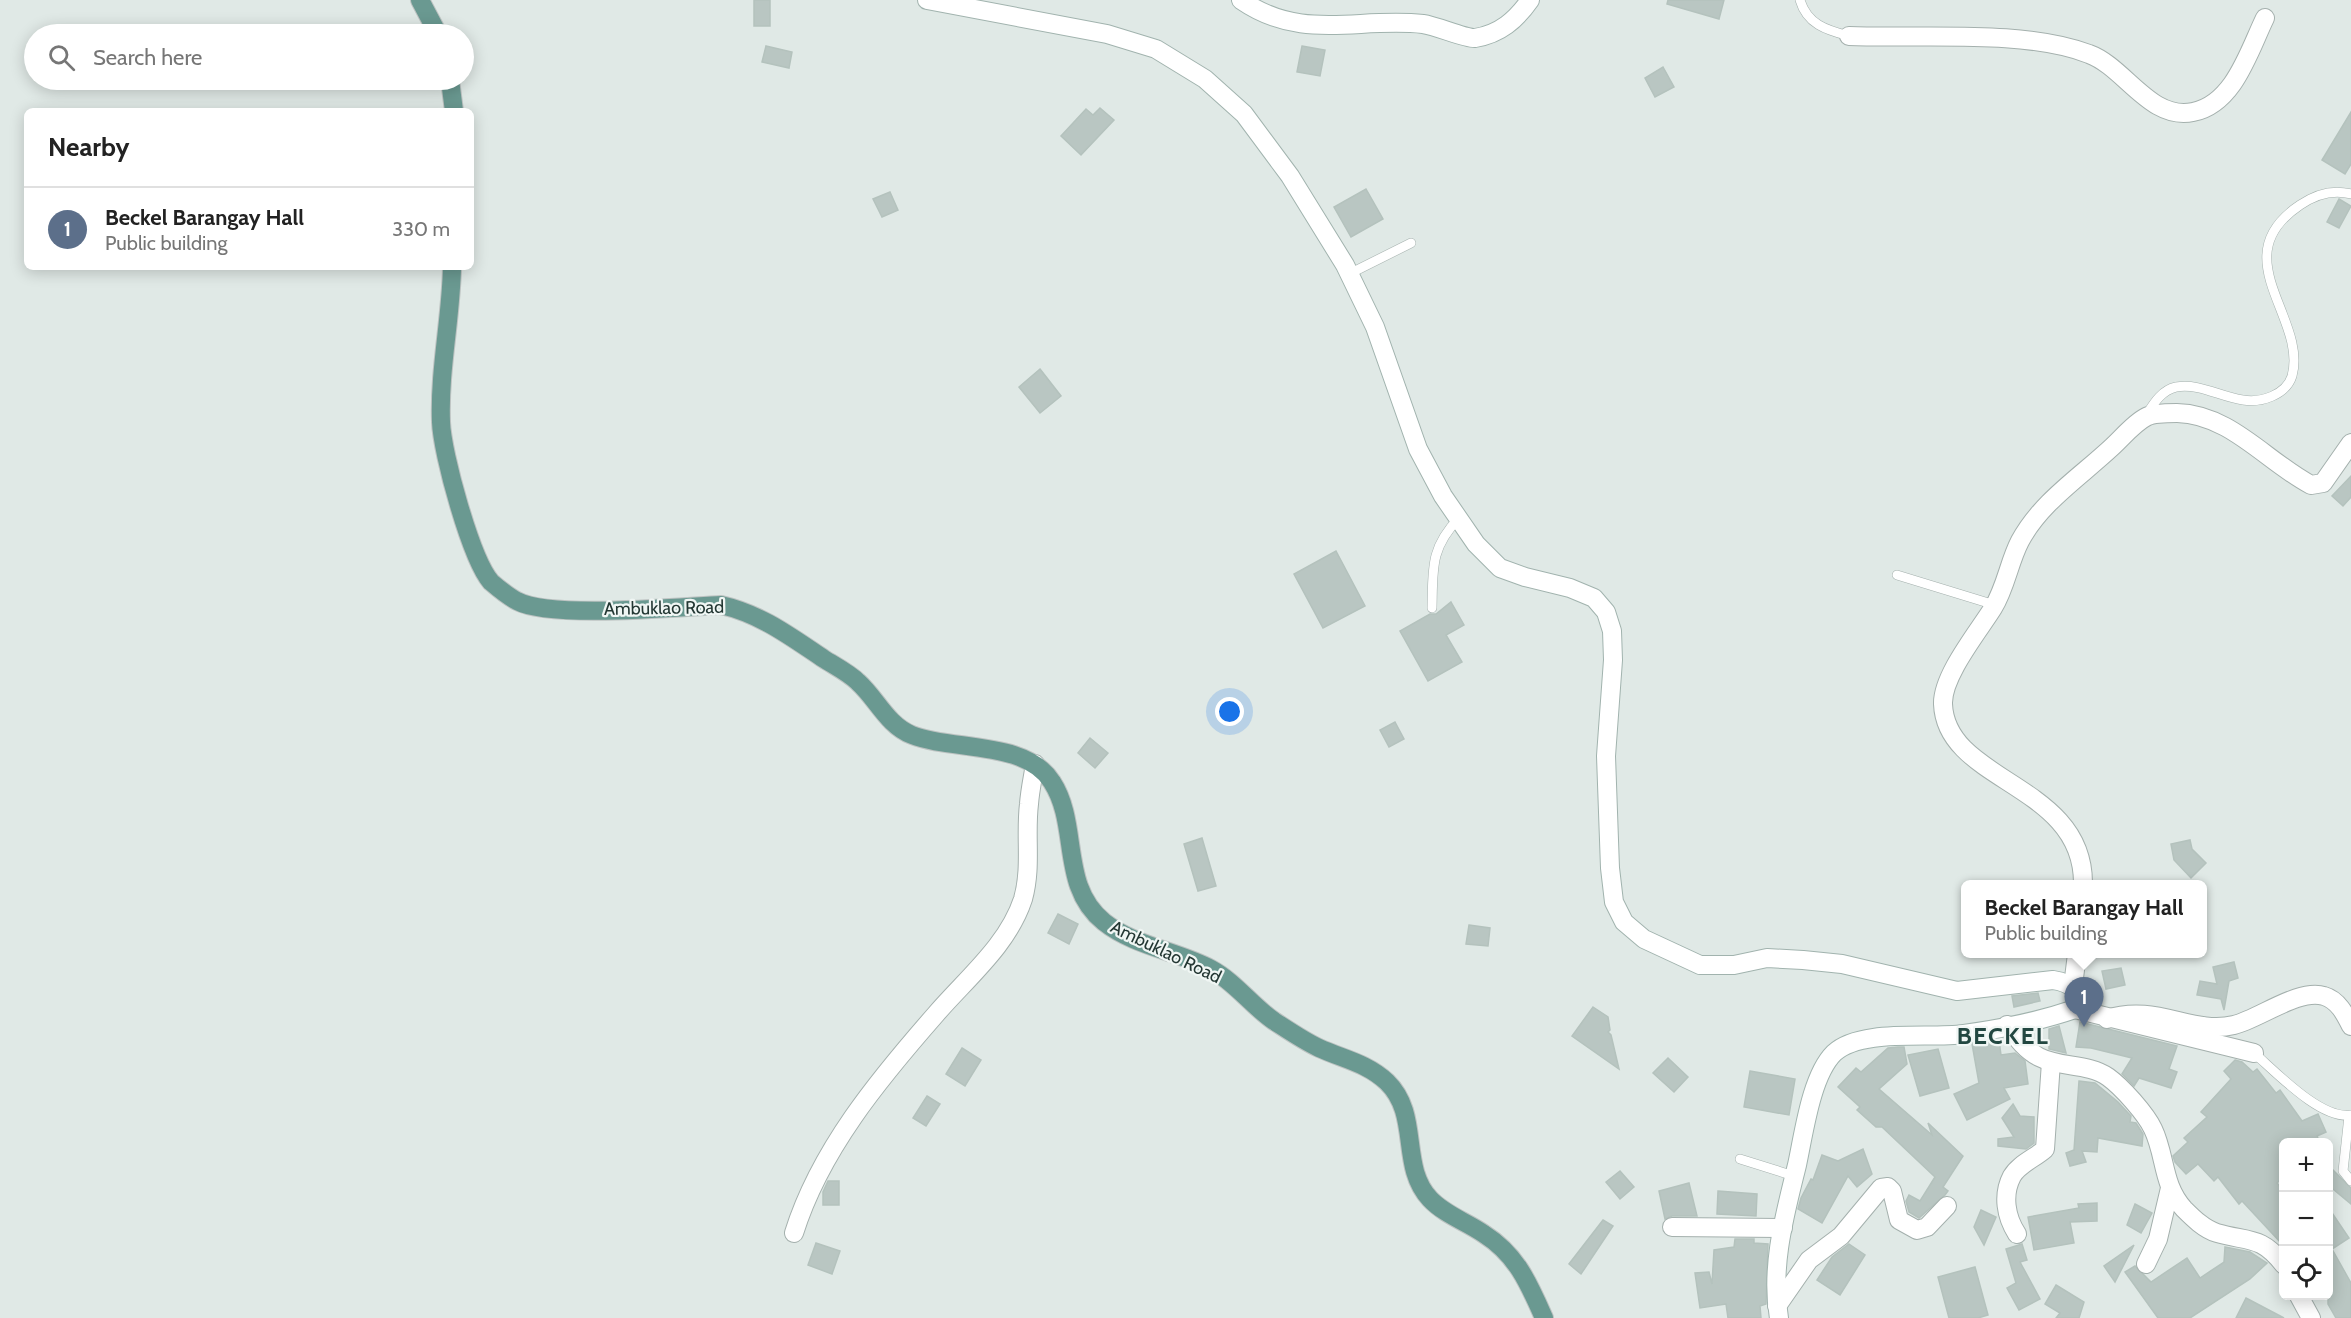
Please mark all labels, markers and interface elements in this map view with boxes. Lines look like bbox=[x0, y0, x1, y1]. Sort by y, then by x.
search box bbox=[24, 24, 474, 90]
icon: search bbox=[45, 41, 78, 74]
text: Search here bbox=[93, 44, 202, 71]
text: Nearby bbox=[48, 131, 129, 163]
text: Beckel Barangay Hall bbox=[105, 204, 304, 231]
text: 1 bbox=[64, 217, 71, 241]
text: 330 m bbox=[392, 217, 450, 241]
text: Public building bbox=[105, 231, 227, 255]
street label: Ambuklao Road bbox=[604, 596, 724, 620]
your location bbox=[1215, 697, 1244, 726]
popup bbox=[1961, 880, 2207, 958]
text: Beckel Barangay Hall bbox=[1985, 894, 2184, 921]
street label: Ambuklao Road bbox=[1107, 916, 1225, 988]
text: Public building bbox=[1985, 921, 2107, 945]
pin: 1 bbox=[2064, 978, 2104, 1027]
district label: BECKEL bbox=[1957, 1021, 2049, 1050]
map controls bbox=[2279, 1138, 2333, 1300]
button: + bbox=[2279, 1138, 2333, 1192]
button: − bbox=[2279, 1192, 2333, 1246]
button: locate bbox=[2279, 1246, 2333, 1300]

